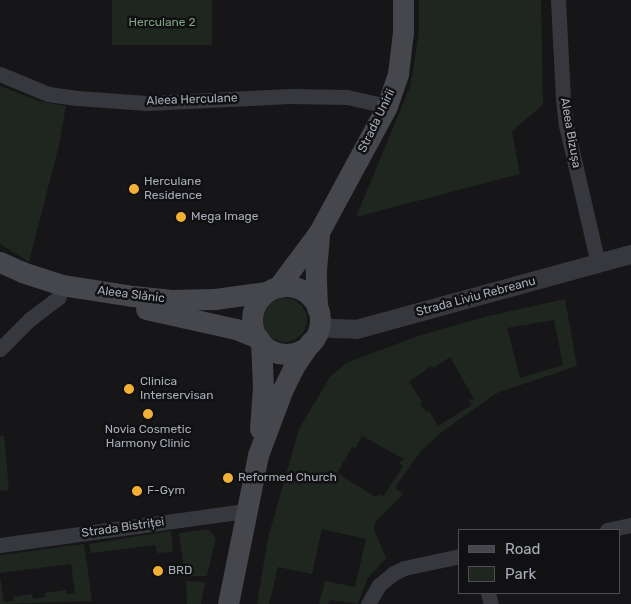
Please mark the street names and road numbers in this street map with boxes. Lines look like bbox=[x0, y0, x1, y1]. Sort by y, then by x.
street label: Strada Unirii bbox=[355, 87, 399, 155]
street label: Aleea Herculane bbox=[146, 91, 238, 109]
street label: Aleea Bizușa bbox=[557, 97, 583, 169]
street label: Strada Liviu Rebreanu bbox=[415, 274, 537, 320]
street label: Aleea Slănic bbox=[96, 284, 166, 306]
street label: Strada Bistriței bbox=[81, 515, 165, 541]

